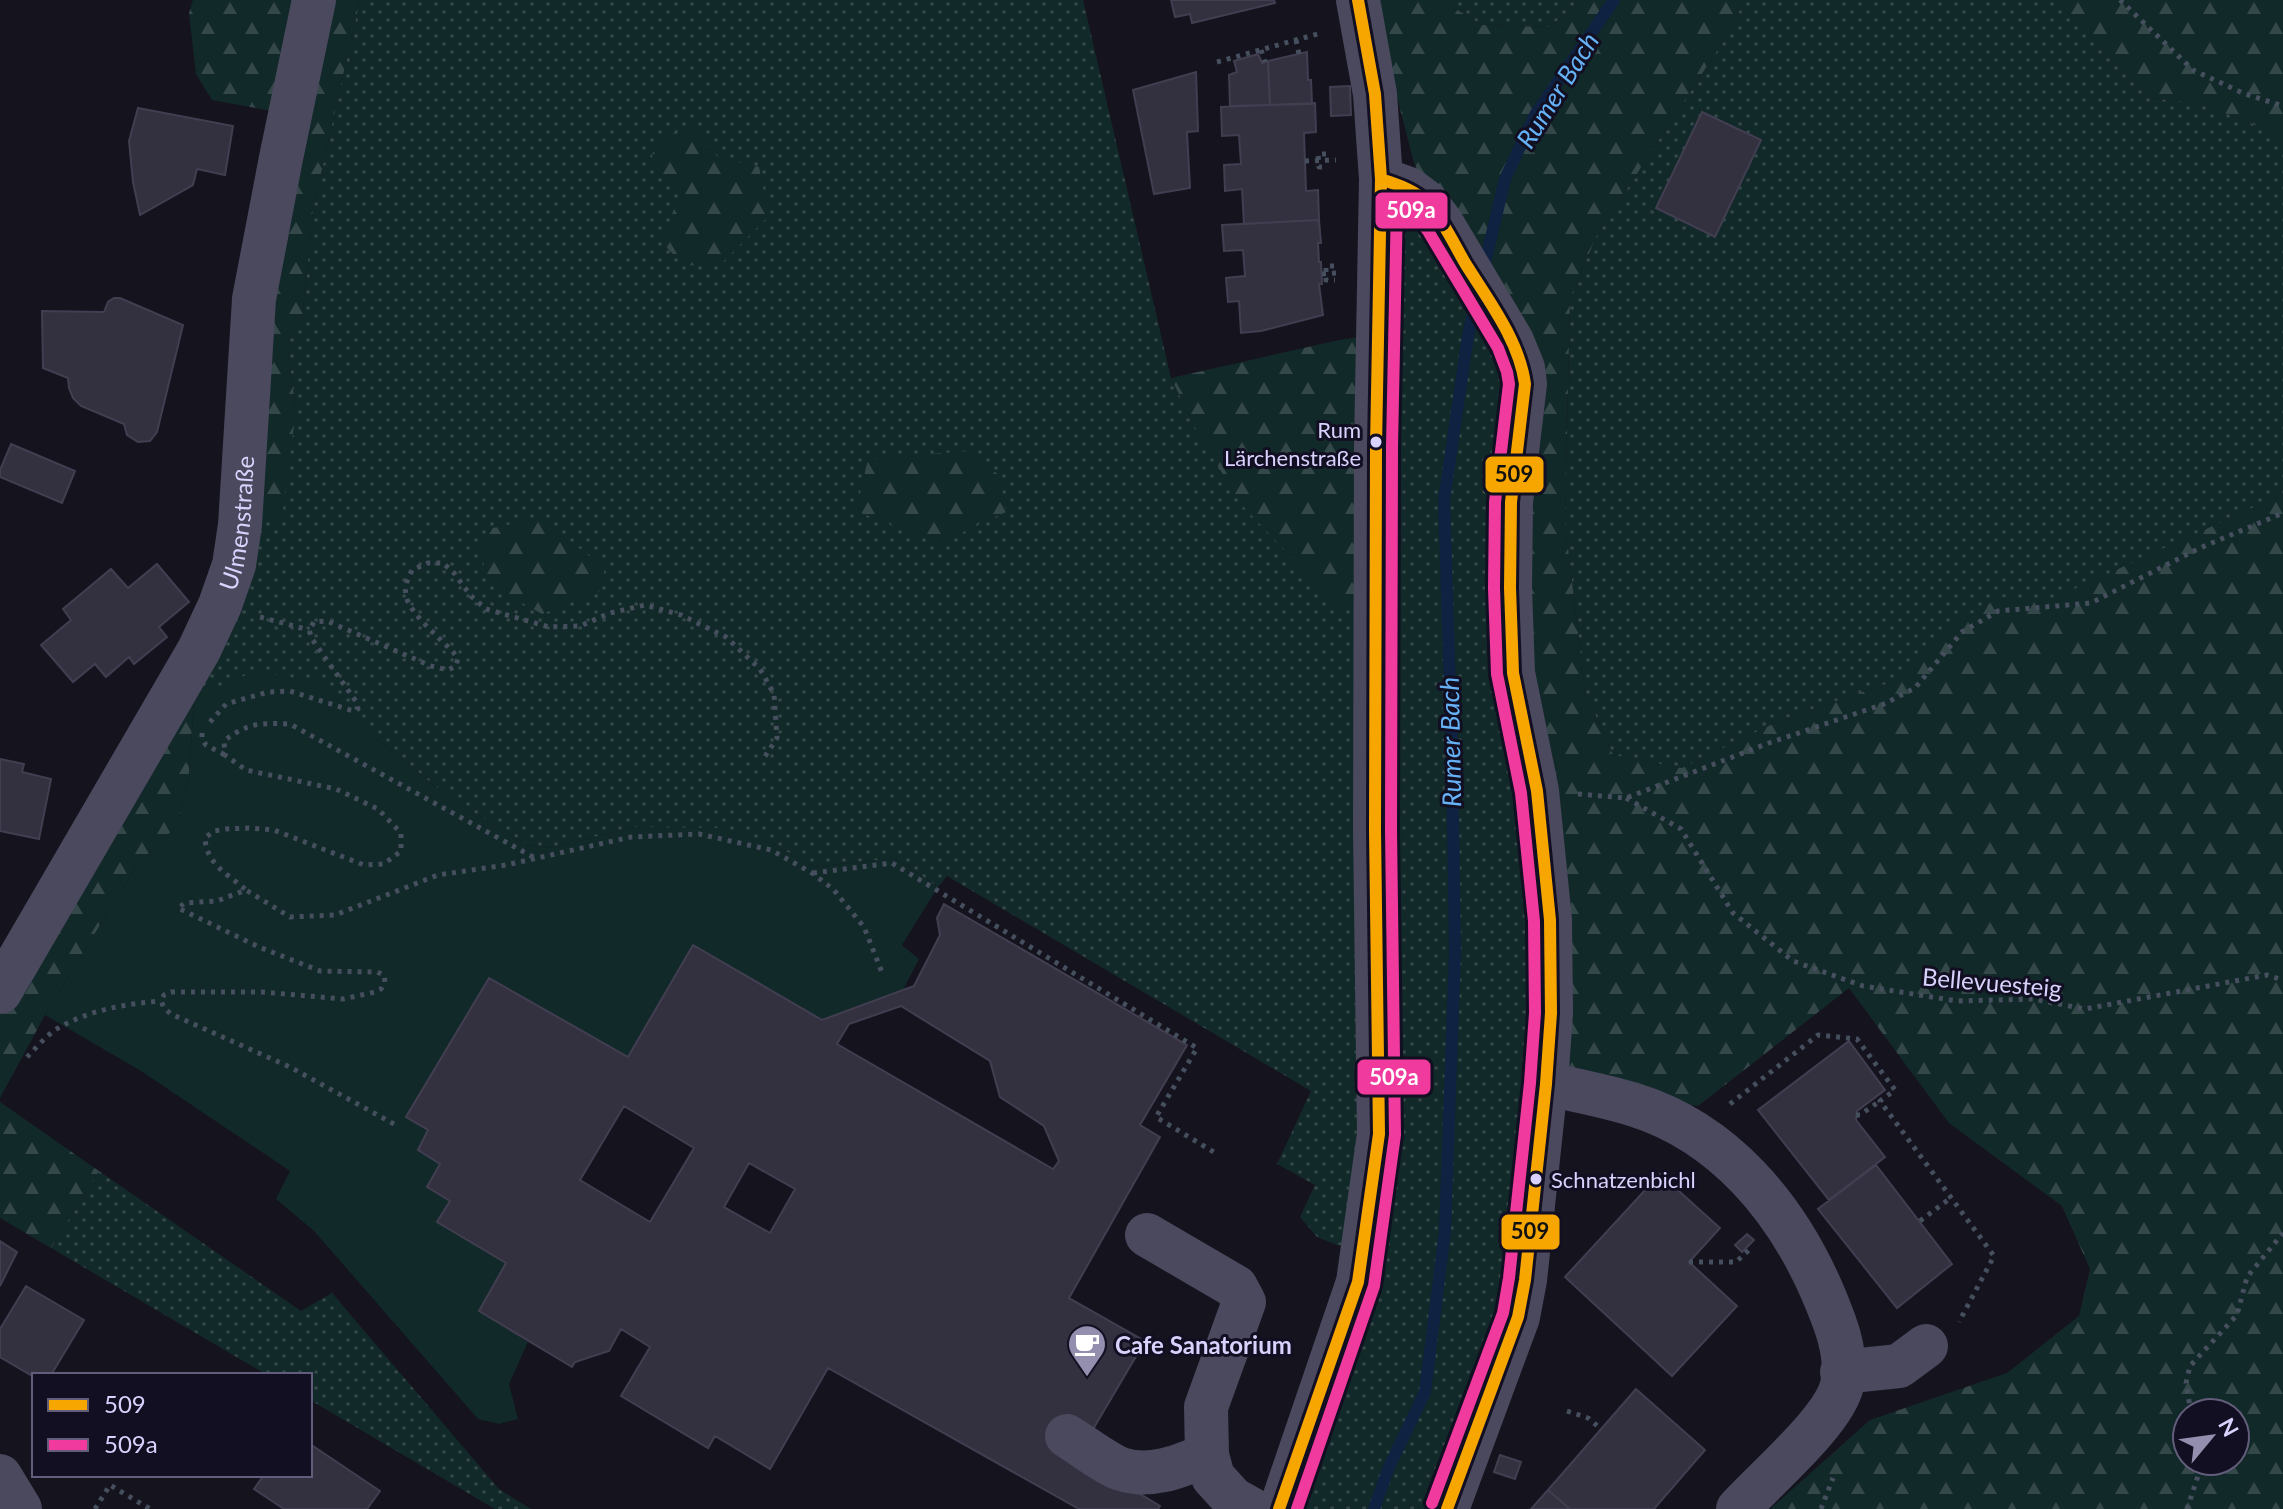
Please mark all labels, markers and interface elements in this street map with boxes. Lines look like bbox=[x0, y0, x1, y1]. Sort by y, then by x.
water label: Rumer Bach bbox=[1509, 26, 1605, 154]
line badge: 509a bbox=[1374, 191, 1449, 230]
text: 509a bbox=[1386, 196, 1436, 223]
place label: Rum Lärchenstraße bbox=[1224, 416, 1361, 471]
marker: Rum Lärchenstraße bbox=[1368, 434, 1384, 450]
street label: Ulmenstraße bbox=[212, 455, 259, 594]
line badge: 509 bbox=[1484, 455, 1545, 494]
text: 509 bbox=[1495, 460, 1533, 487]
water label: Rumer Bach bbox=[1433, 677, 1467, 807]
street label: Bellevuesteig bbox=[1921, 961, 2063, 1003]
line badge: 509a bbox=[1356, 1058, 1432, 1096]
text: 509a bbox=[1369, 1063, 1419, 1090]
place label: Schnatzenbichl bbox=[1551, 1166, 1696, 1193]
marker: Schnatzenbichl bbox=[1528, 1171, 1544, 1187]
line badge: 509 bbox=[1500, 1213, 1561, 1251]
text: 509 bbox=[1511, 1217, 1549, 1244]
cafe icon: Cafe Sanatorium bbox=[1066, 1323, 1108, 1378]
place label: Cafe Sanatorium bbox=[1115, 1330, 1292, 1359]
legend bbox=[32, 1373, 312, 1477]
text: 509 bbox=[104, 1389, 146, 1418]
north arrow bbox=[2171, 1397, 2251, 1477]
text: N bbox=[2213, 1413, 2245, 1441]
text: 509a bbox=[104, 1429, 158, 1458]

